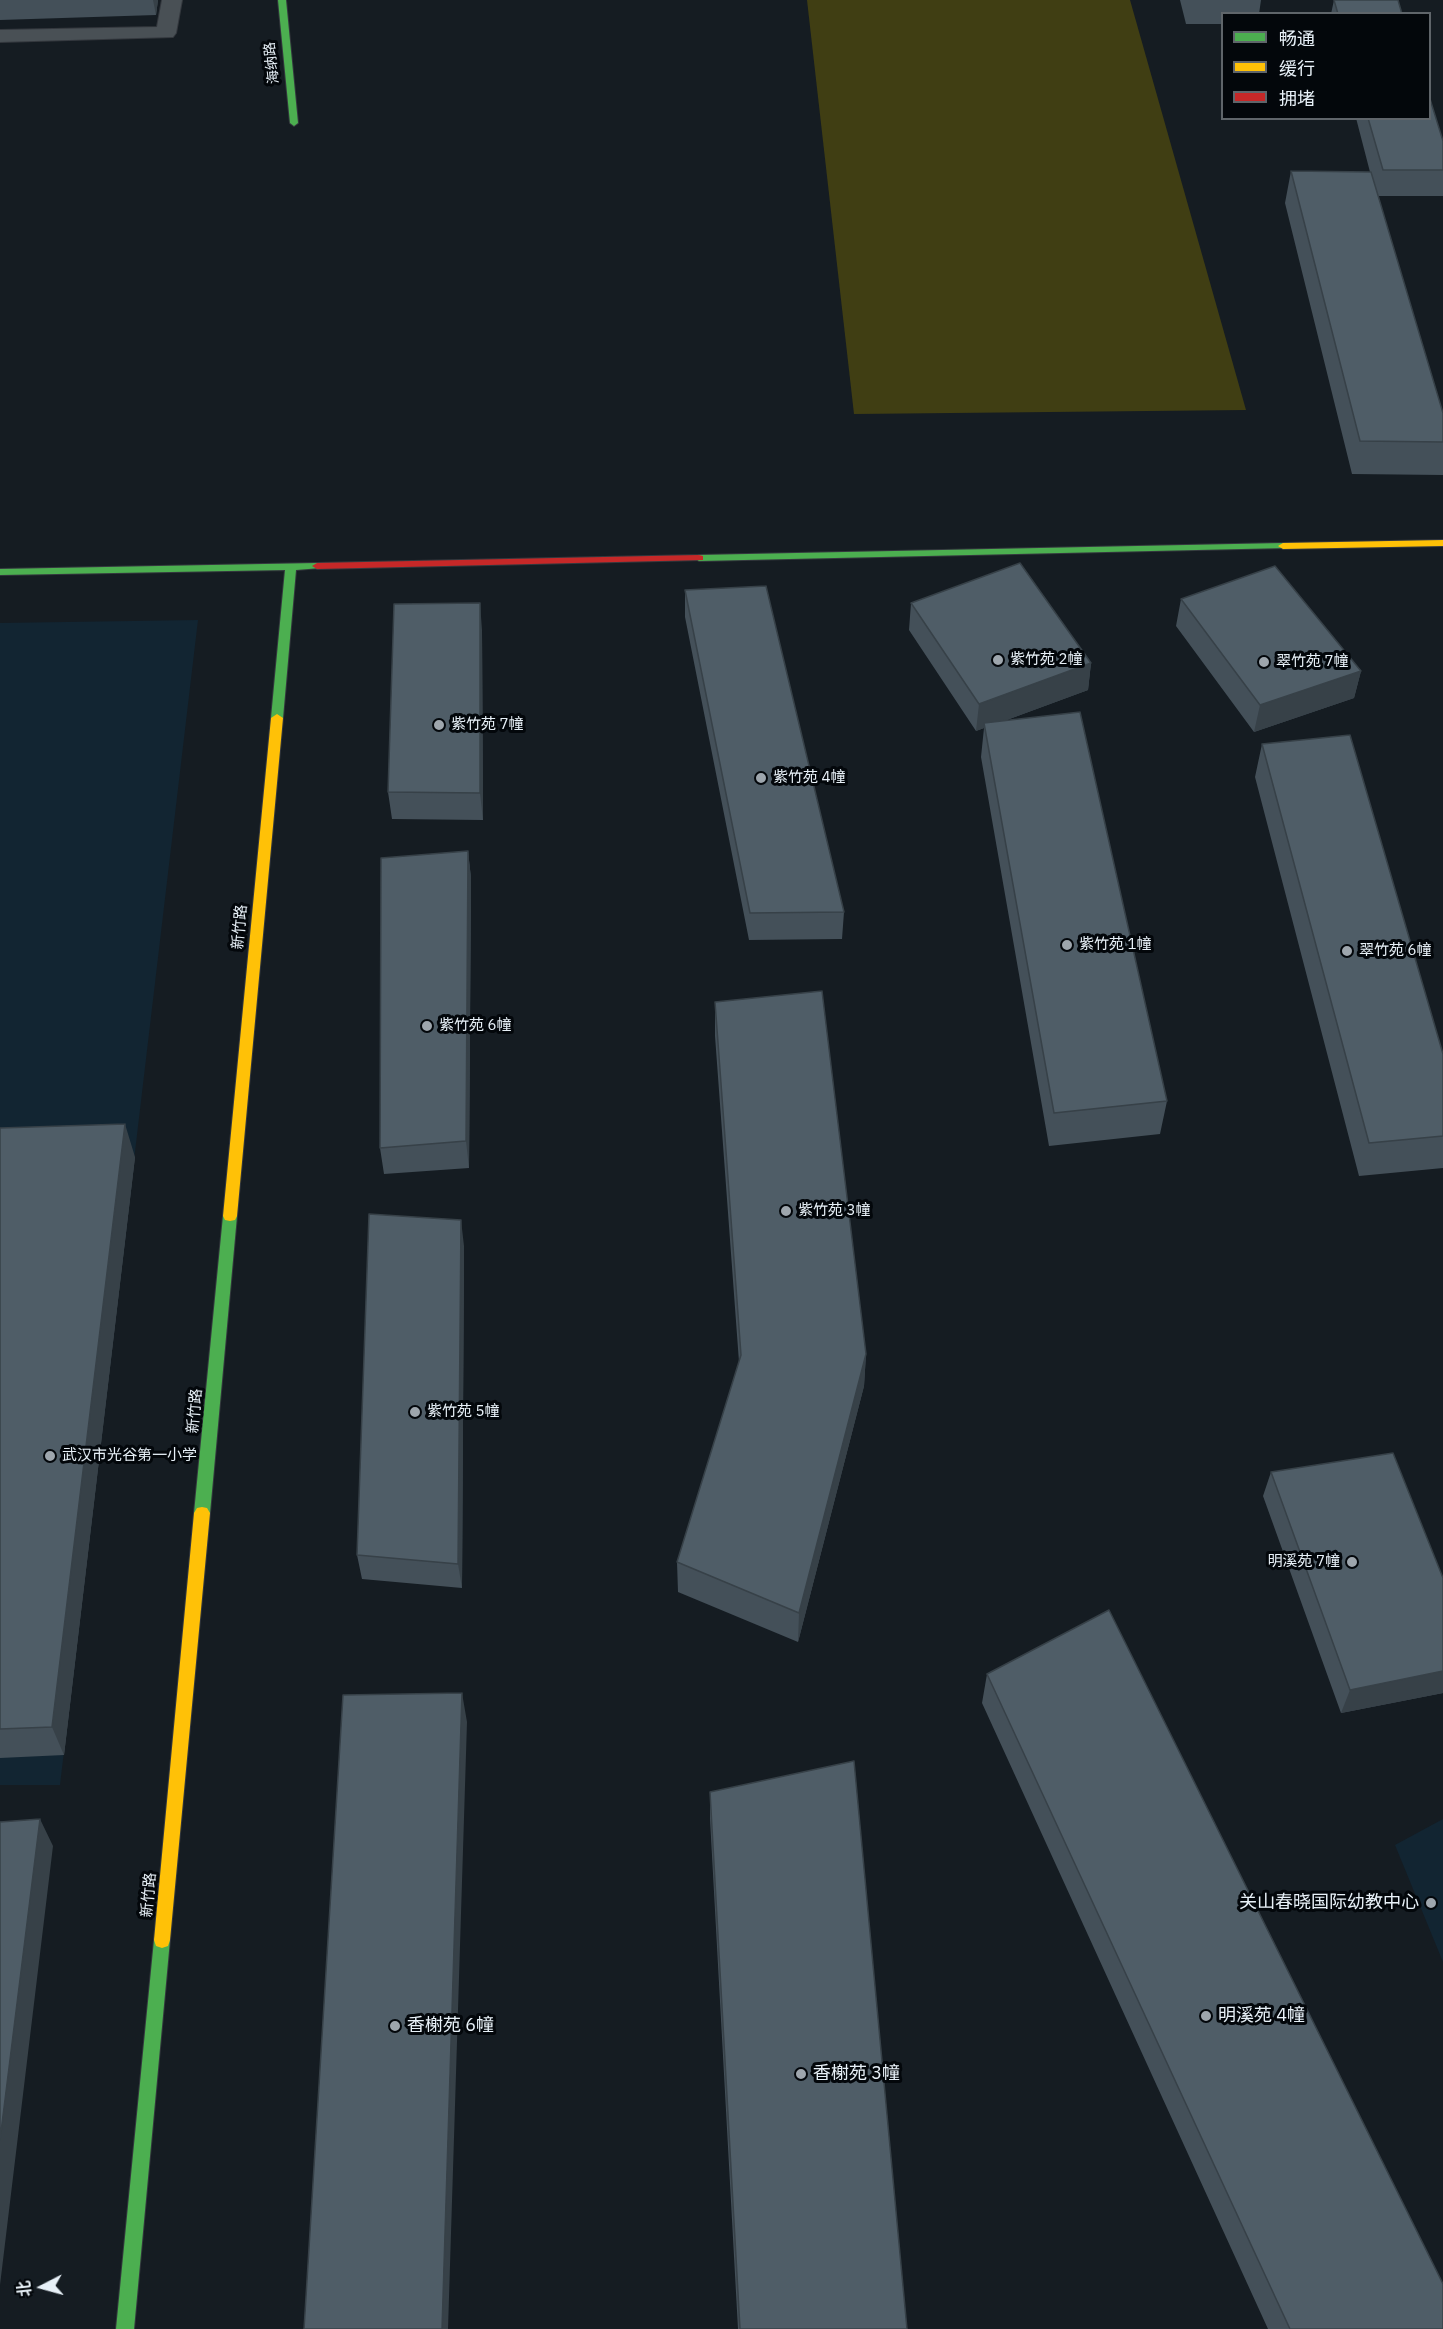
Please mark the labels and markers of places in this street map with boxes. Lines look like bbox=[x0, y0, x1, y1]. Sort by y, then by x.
place label: 紫竹苑 2幢 bbox=[1010, 651, 1083, 669]
marker: 紫竹苑 2幢 bbox=[991, 653, 1005, 667]
place label: 翠竹苑 7幢 bbox=[1276, 653, 1349, 671]
marker: 翠竹苑 7幢 bbox=[1257, 655, 1271, 669]
place label: 紫竹苑 7幢 bbox=[451, 716, 524, 734]
marker: 紫竹苑 7幢 bbox=[432, 718, 446, 732]
place label: 紫竹苑 4幢 bbox=[773, 769, 846, 787]
marker: 紫竹苑 4幢 bbox=[754, 771, 768, 785]
place label: 紫竹苑 1幢 bbox=[1079, 936, 1152, 954]
marker: 紫竹苑 1幢 bbox=[1060, 938, 1074, 952]
place label: 翠竹苑 6幢 bbox=[1359, 942, 1432, 960]
marker: 翠竹苑 6幢 bbox=[1340, 944, 1354, 958]
place label: 紫竹苑 6幢 bbox=[439, 1017, 512, 1035]
marker: 紫竹苑 6幢 bbox=[420, 1019, 434, 1033]
place label: 紫竹苑 3幢 bbox=[798, 1202, 871, 1220]
marker: 紫竹苑 3幢 bbox=[779, 1204, 793, 1218]
place label: 紫竹苑 5幢 bbox=[427, 1403, 500, 1421]
marker: 紫竹苑 5幢 bbox=[408, 1405, 422, 1419]
place label: 武汉市光谷第一小学 bbox=[62, 1447, 197, 1465]
marker: 武汉市光谷第一小学 bbox=[43, 1449, 57, 1463]
place label: 明溪苑 7幢 bbox=[1267, 1553, 1340, 1571]
marker: 明溪苑 7幢 bbox=[1345, 1555, 1359, 1569]
place label: 关山春晓国际幼教中心 bbox=[1239, 1892, 1419, 1914]
marker: 关山春晓国际幼教中心 bbox=[1424, 1896, 1438, 1910]
place label: 明溪苑 4幢 bbox=[1218, 2005, 1305, 2027]
marker: 明溪苑 4幢 bbox=[1199, 2009, 1213, 2023]
place label: 香榭苑 6幢 bbox=[407, 2015, 494, 2037]
marker: 香榭苑 6幢 bbox=[388, 2019, 402, 2033]
place label: 香榭苑 3幢 bbox=[813, 2063, 900, 2085]
marker: 香榭苑 3幢 bbox=[794, 2067, 808, 2081]

